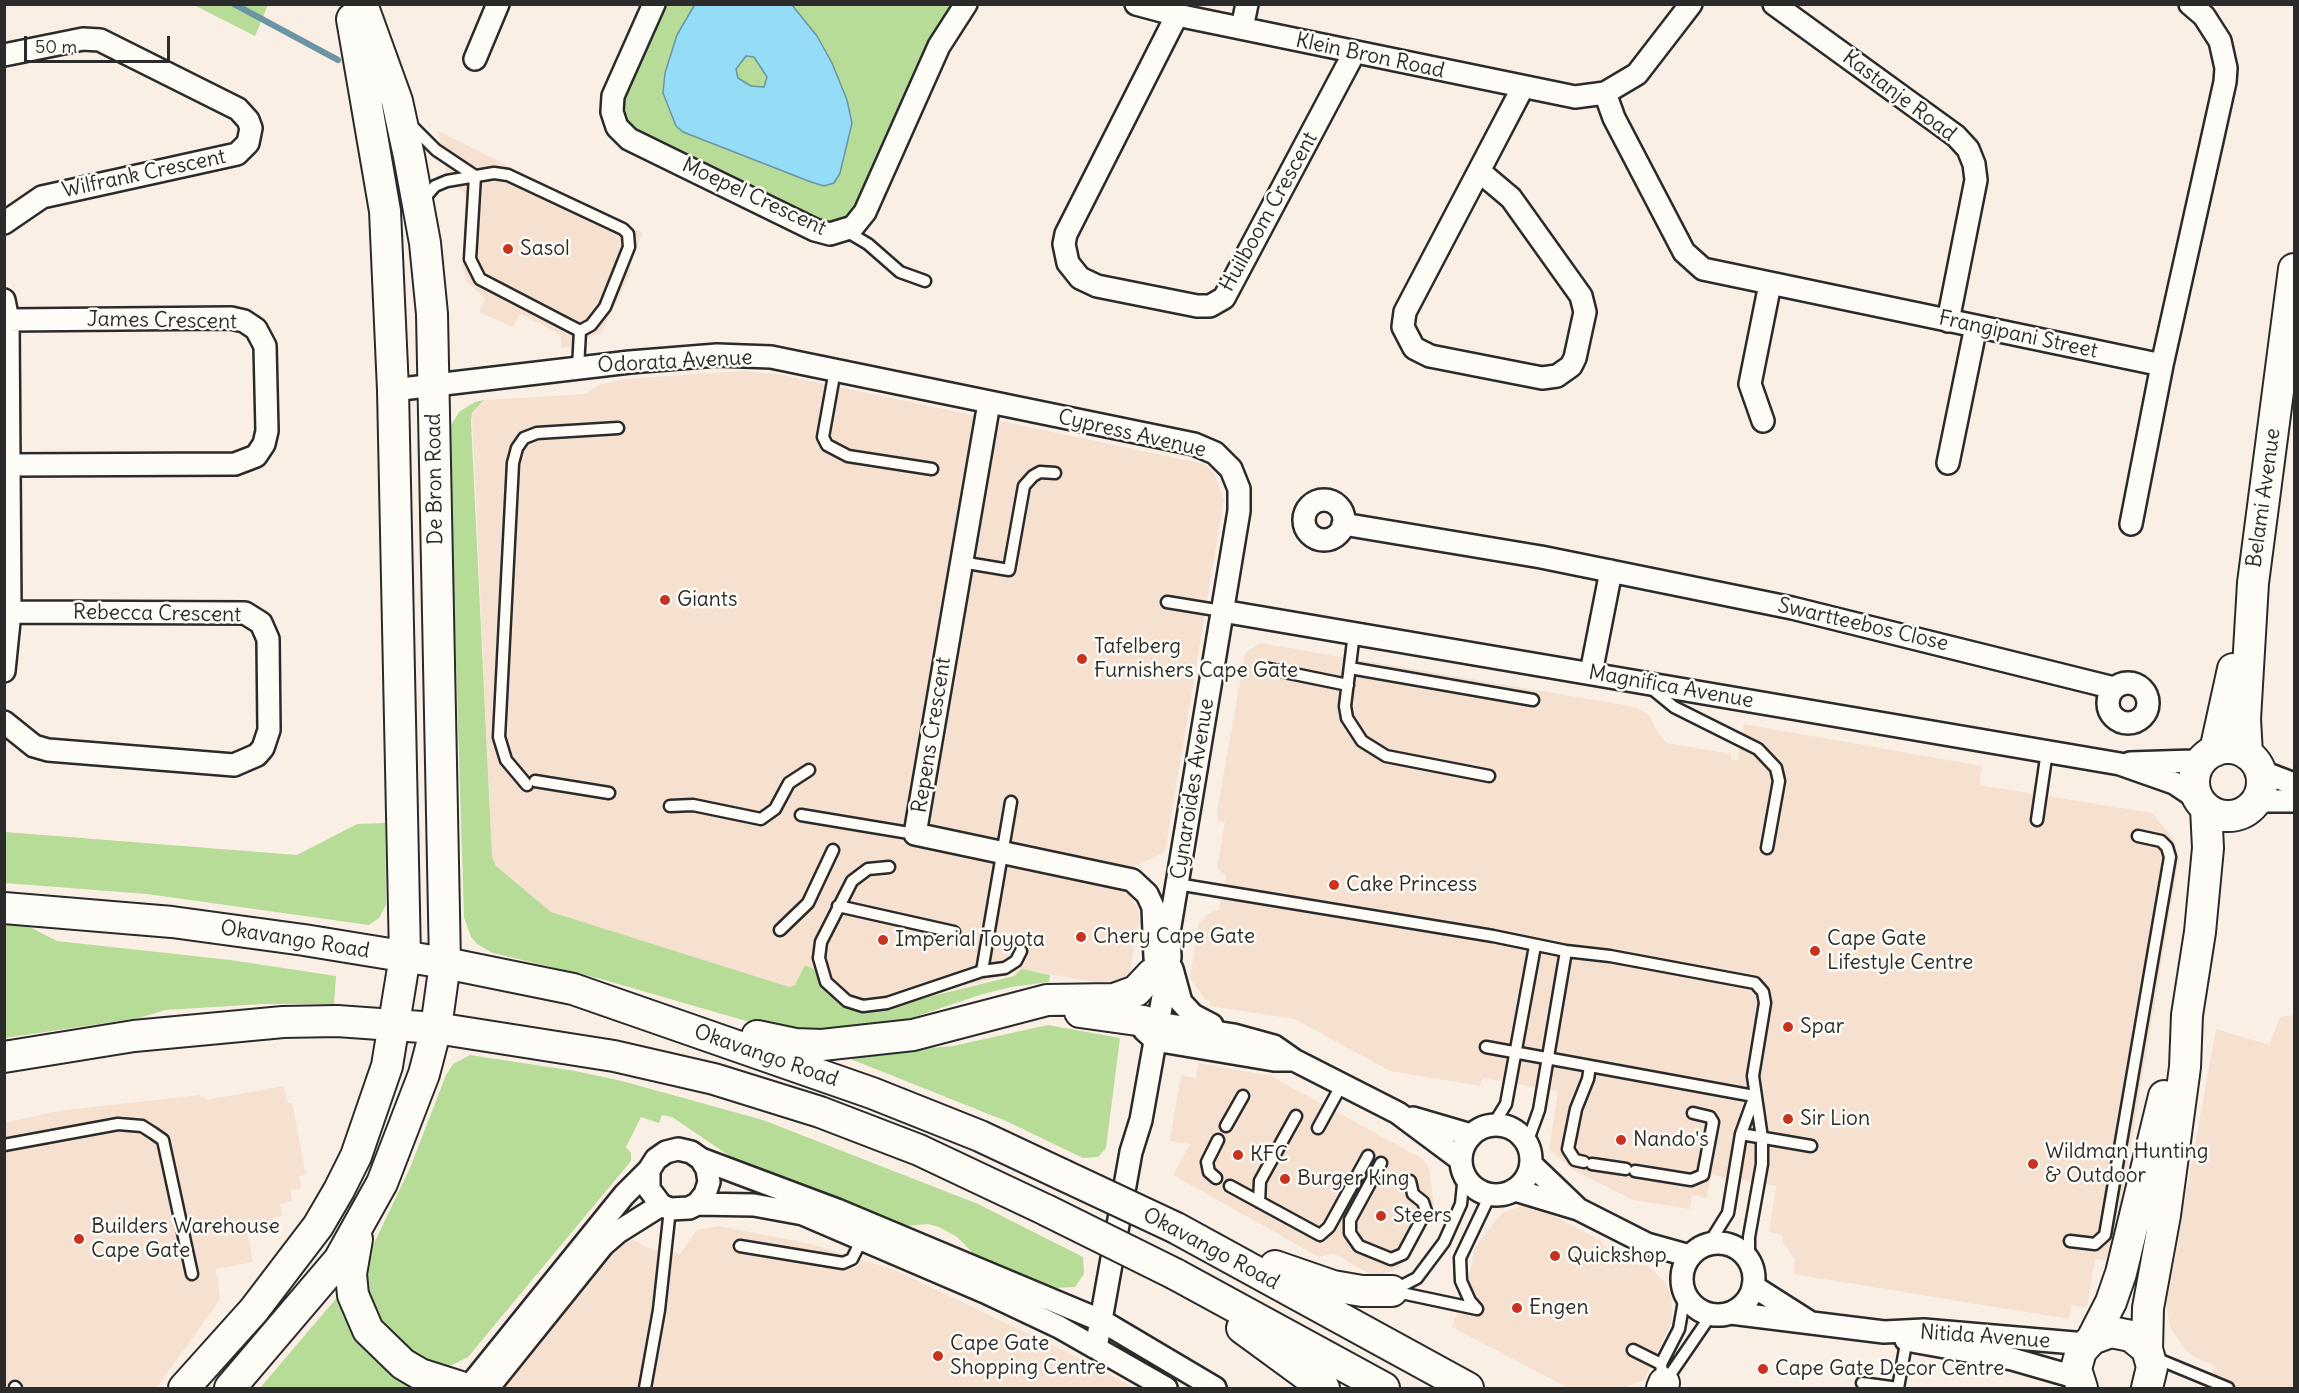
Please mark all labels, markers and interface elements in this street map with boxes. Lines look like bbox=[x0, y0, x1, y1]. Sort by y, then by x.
scale bar bbox=[27, 24, 172, 62]
street label: Klein Bron Road bbox=[1293, 28, 1447, 84]
text: 50 m bbox=[35, 35, 77, 58]
street label: Kastanje Road bbox=[1837, 45, 1961, 147]
street label: Huilboom Crescent bbox=[1215, 128, 1323, 296]
street label: Wilfrank Crescent bbox=[60, 144, 228, 204]
street label: Moepel Crescent bbox=[678, 153, 830, 241]
place label: Sasol bbox=[520, 236, 570, 262]
marker: Sasol bbox=[501, 242, 515, 256]
street label: Frangipani Street bbox=[1936, 306, 2100, 364]
street label: James Crescent bbox=[87, 307, 237, 335]
street label: Odorata Avenue bbox=[597, 345, 753, 379]
street label: Cypress Avenue bbox=[1056, 405, 1208, 463]
street label: De Bron Road bbox=[421, 413, 449, 545]
street label: Belami Avenue bbox=[2242, 427, 2286, 569]
place label: Giants bbox=[677, 587, 737, 613]
marker: Giants bbox=[658, 593, 672, 607]
street label: Swartteebos Close bbox=[1775, 593, 1951, 657]
street label: Rebecca Crescent bbox=[73, 600, 241, 628]
place label: Tafelberg Furnishers Cape Gate bbox=[1094, 634, 1298, 684]
marker: Tafelberg Furnishers Cape Gate bbox=[1075, 652, 1089, 666]
street label: Repens Crescent bbox=[907, 655, 957, 815]
street label: Magnifica Avenue bbox=[1587, 660, 1755, 714]
street label: Cynaroides Avenue bbox=[1166, 697, 1220, 881]
place label: Cake Princess bbox=[1346, 872, 1477, 898]
marker: Cake Princess bbox=[1327, 878, 1341, 892]
street label: Okavango Road bbox=[219, 916, 371, 964]
place label: Chery Cape Gate bbox=[1093, 924, 1255, 950]
place label: Cape Gate Lifestyle Centre bbox=[1827, 926, 1973, 976]
place label: Imperial Toyota bbox=[895, 927, 1045, 953]
marker: Chery Cape Gate bbox=[1074, 930, 1088, 944]
marker: Imperial Toyota bbox=[876, 933, 890, 947]
marker: Cape Gate Lifestyle Centre bbox=[1808, 944, 1822, 958]
place label: Spar bbox=[1800, 1014, 1844, 1040]
street label: Okavango Road bbox=[691, 1020, 841, 1092]
marker: Spar bbox=[1781, 1020, 1795, 1034]
place label: Sir Lion bbox=[1800, 1106, 1870, 1132]
marker: Sir Lion bbox=[1781, 1112, 1795, 1126]
place label: Nando's bbox=[1633, 1127, 1709, 1153]
marker: Nando's bbox=[1614, 1133, 1628, 1147]
place label: Wildman Hunting & Outdoor bbox=[2045, 1139, 2208, 1189]
place label: KFC bbox=[1250, 1142, 1288, 1168]
marker: KFC bbox=[1231, 1148, 1245, 1162]
marker: Wildman Hunting & Outdoor bbox=[2026, 1157, 2040, 1171]
place label: Burger King bbox=[1297, 1166, 1410, 1192]
marker: Burger King bbox=[1278, 1172, 1292, 1186]
street label: Okavango Road bbox=[1139, 1202, 1283, 1296]
place label: Steers bbox=[1393, 1203, 1452, 1229]
marker: Steers bbox=[1374, 1209, 1388, 1223]
place label: Builders Warehouse Cape Gate bbox=[91, 1214, 280, 1264]
marker: Builders Warehouse Cape Gate bbox=[72, 1232, 86, 1246]
place label: Quickshop bbox=[1567, 1243, 1667, 1269]
marker: Quickshop bbox=[1548, 1249, 1562, 1263]
place label: Engen bbox=[1529, 1295, 1589, 1321]
marker: Engen bbox=[1510, 1301, 1524, 1315]
street label: Nitida Avenue bbox=[1919, 1320, 2051, 1354]
place label: Cape Gate Shopping Centre bbox=[950, 1331, 1106, 1381]
marker: Cape Gate Shopping Centre bbox=[931, 1349, 945, 1363]
place label: Cape Gate Decor Centre bbox=[1775, 1356, 2004, 1382]
marker: Cape Gate Decor Centre bbox=[1756, 1362, 1770, 1376]

